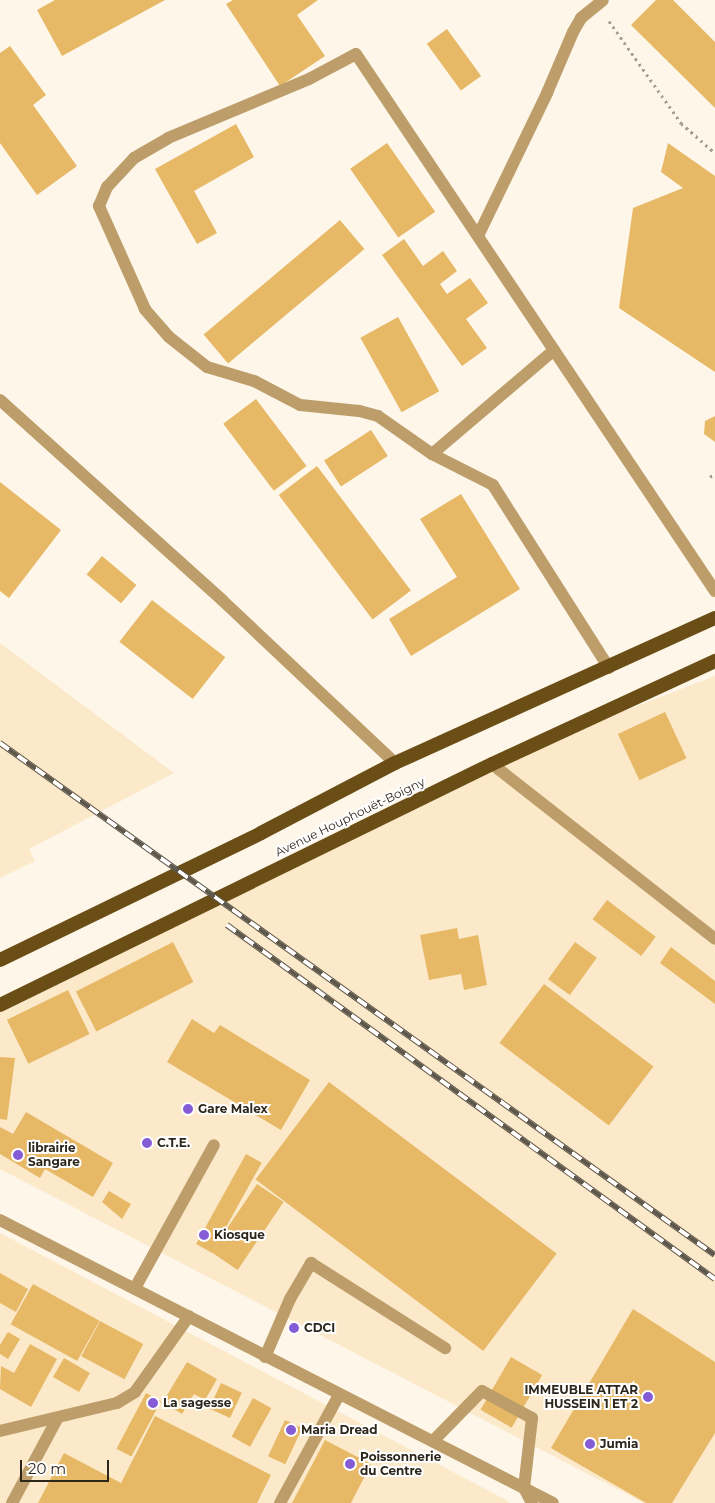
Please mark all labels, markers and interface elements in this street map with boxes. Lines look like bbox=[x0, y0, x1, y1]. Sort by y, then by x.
street label: Avenue Houphouët-Boigny bbox=[273, 774, 427, 860]
place label: Gare Malex bbox=[198, 1102, 268, 1116]
marker: Gare Malex bbox=[182, 1103, 194, 1115]
place label: C.T.E. bbox=[157, 1136, 190, 1150]
marker: C.T.E. bbox=[141, 1137, 153, 1149]
place label: librairie Sangare bbox=[28, 1141, 80, 1169]
marker: librairie Sangare bbox=[12, 1149, 24, 1161]
place label: Kiosque bbox=[214, 1228, 265, 1242]
marker: Kiosque bbox=[198, 1229, 210, 1241]
place label: CDCI bbox=[304, 1321, 335, 1335]
marker: CDCI bbox=[288, 1322, 300, 1334]
place label: IMMEUBLE ATTAR HUSSEIN 1 ET 2 bbox=[524, 1383, 638, 1411]
marker: IMMEUBLE ATTAR HUSSEIN 1 ET 2 bbox=[642, 1391, 654, 1403]
place label: La sagesse bbox=[163, 1396, 231, 1410]
marker: La sagesse bbox=[147, 1397, 159, 1409]
place label: Maria Dread bbox=[301, 1423, 378, 1437]
marker: Maria Dread bbox=[285, 1424, 297, 1436]
place label: Jumia bbox=[600, 1437, 638, 1451]
marker: Jumia bbox=[584, 1438, 596, 1450]
scale bar bbox=[22, 1450, 111, 1482]
place label: Poissonnerie du Centre bbox=[360, 1450, 441, 1478]
marker: Poissonnerie du Centre bbox=[344, 1458, 356, 1470]
text: 20 m bbox=[28, 1459, 66, 1478]

